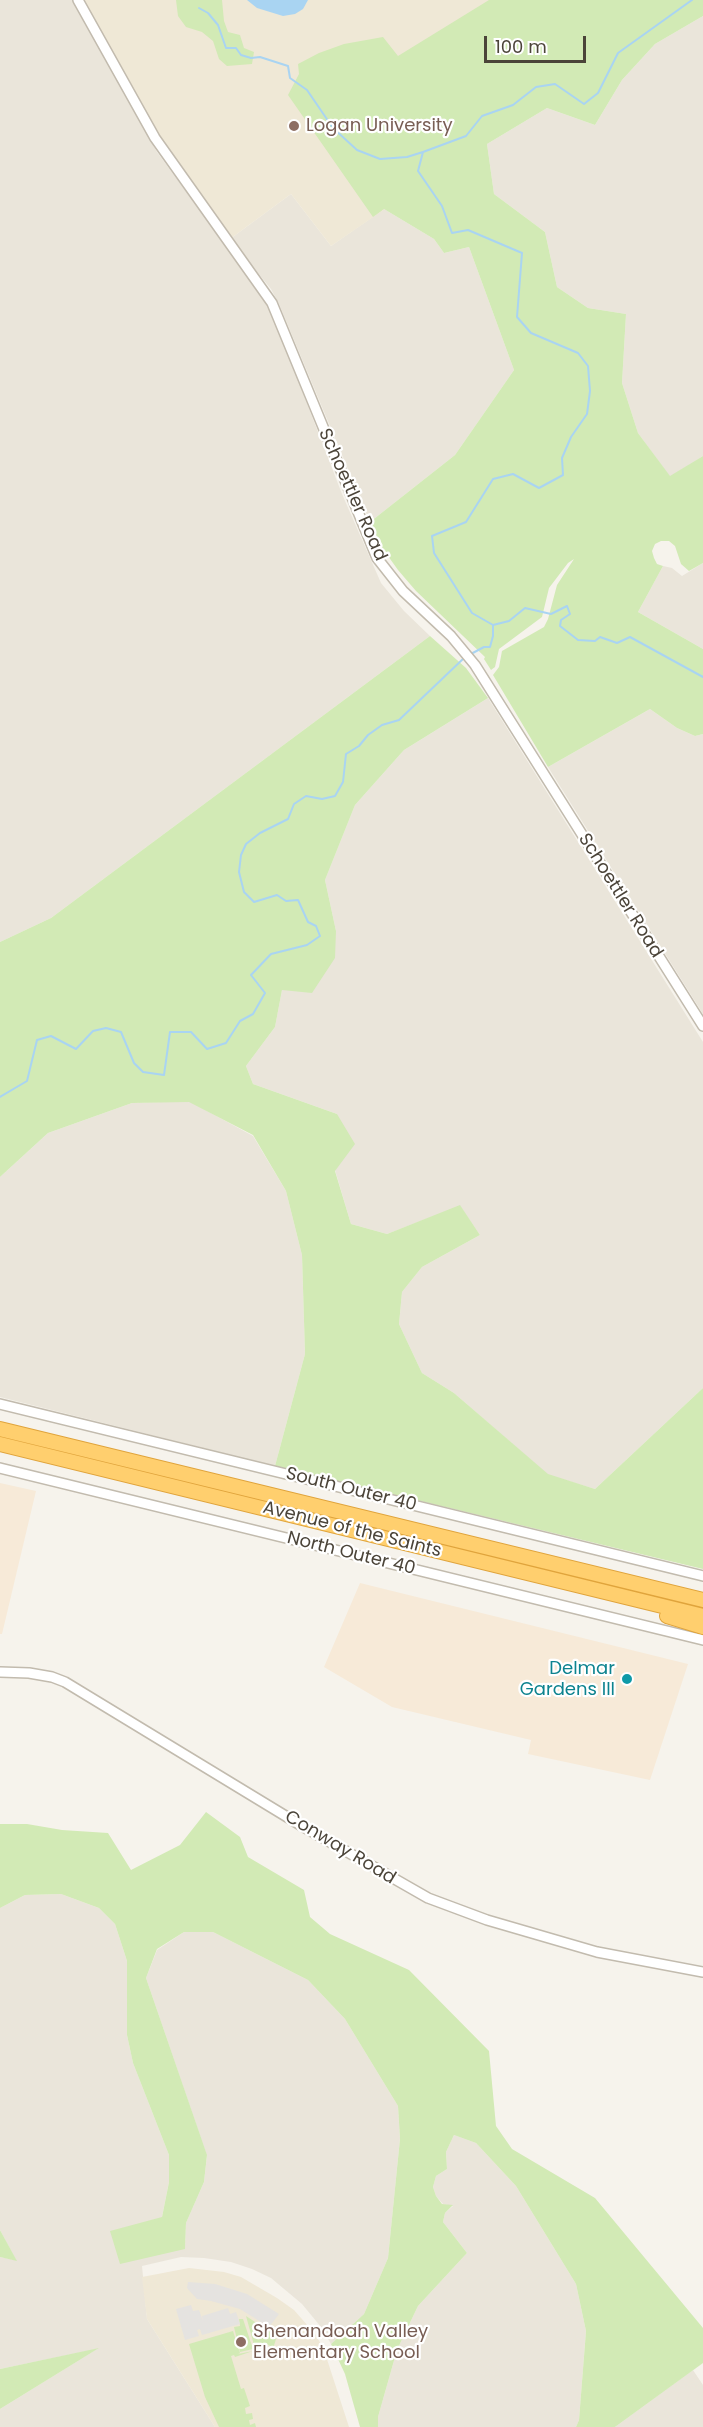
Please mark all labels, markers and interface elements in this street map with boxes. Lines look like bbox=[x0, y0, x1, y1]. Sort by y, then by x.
scale bar bbox=[487, 24, 589, 62]
text: 100 m bbox=[495, 34, 547, 59]
place label: Logan University bbox=[306, 115, 453, 137]
marker: Logan University bbox=[287, 119, 301, 133]
street label: Schoettler Road bbox=[313, 425, 391, 565]
street label: Schoettler Road bbox=[573, 830, 667, 962]
street label: South Outer 40 bbox=[283, 1463, 419, 1517]
street label: Avenue of the Saints bbox=[260, 1497, 444, 1563]
street label: North Outer 40 bbox=[285, 1528, 417, 1580]
place label: Delmar Gardens III bbox=[520, 1658, 615, 1700]
marker: Delmar Gardens III bbox=[620, 1672, 634, 1686]
street label: Conway Road bbox=[281, 1806, 399, 1890]
place label: Shenandoah Valley Elementary School bbox=[253, 2321, 428, 2364]
marker: Shenandoah Valley Elementary School bbox=[234, 2335, 248, 2349]

